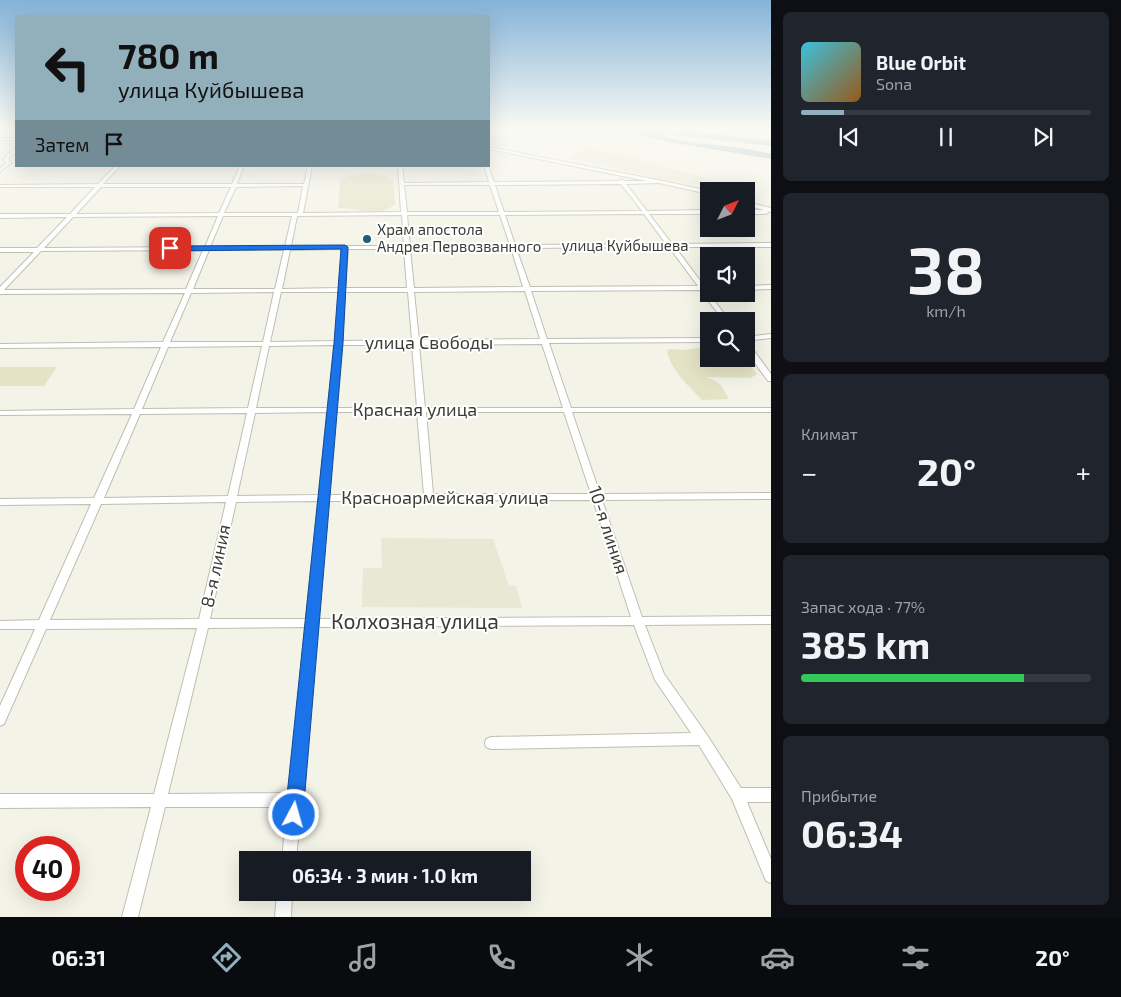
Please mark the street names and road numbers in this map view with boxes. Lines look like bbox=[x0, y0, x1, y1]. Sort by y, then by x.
street label: улица Куйбышева bbox=[561, 236, 689, 255]
street label: улица Свободы bbox=[365, 331, 493, 353]
street label: Красная улица bbox=[353, 398, 477, 420]
street label: 10-я линия bbox=[584, 483, 634, 577]
street label: Красноармейская улица bbox=[341, 486, 549, 508]
street label: 8-я линия bbox=[195, 522, 235, 609]
street label: Колхозная улица bbox=[331, 608, 499, 634]

